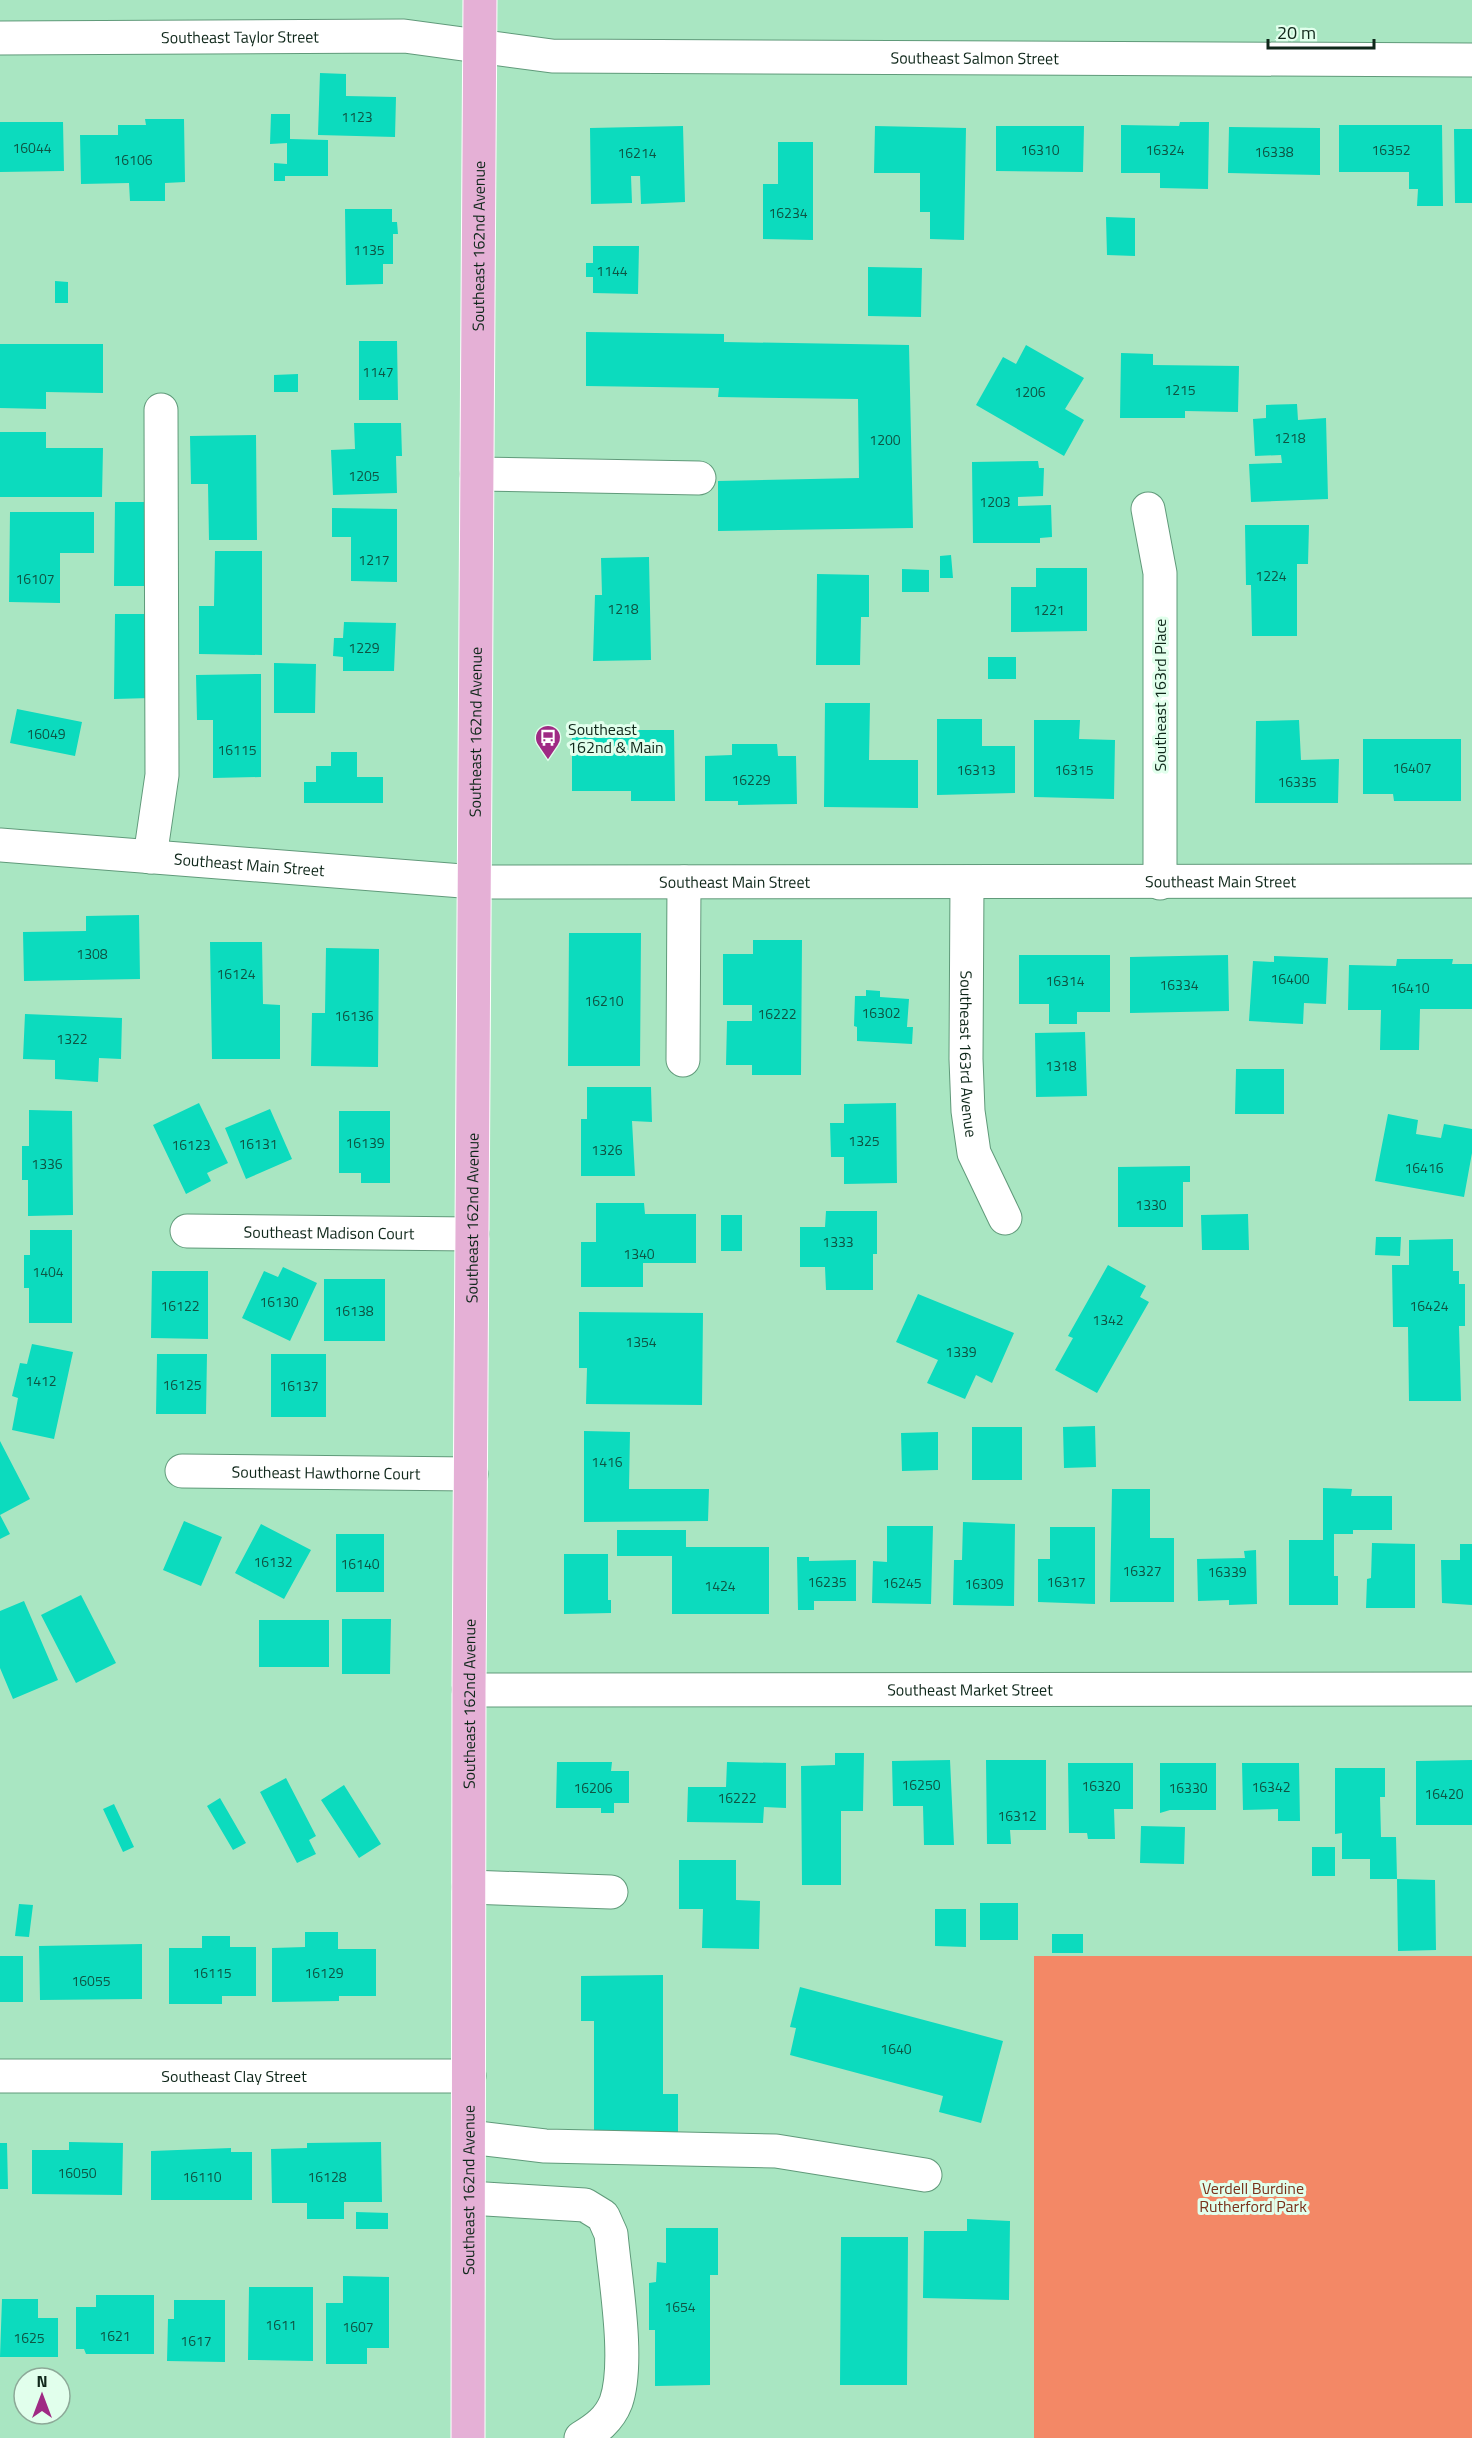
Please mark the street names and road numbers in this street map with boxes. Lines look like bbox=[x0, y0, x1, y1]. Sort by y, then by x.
street label: Southeast Taylor Street bbox=[161, 24, 319, 49]
street label: Southeast Salmon Street bbox=[890, 45, 1059, 70]
street label: Southeast 162nd Avenue bbox=[466, 161, 491, 331]
street label: Southeast 163rd Place bbox=[1148, 619, 1172, 771]
street label: Southeast 162nd Avenue bbox=[463, 647, 488, 817]
street label: Southeast Main Street bbox=[173, 847, 326, 882]
street label: Southeast Main Street bbox=[1145, 869, 1296, 893]
street label: Southeast Main Street bbox=[659, 870, 810, 894]
street label: Southeast 163rd Avenue bbox=[954, 970, 984, 1139]
street label: Southeast 162nd Avenue bbox=[460, 1133, 485, 1303]
street label: Southeast Madison Court bbox=[243, 1220, 415, 1245]
street label: Southeast Hawthorne Court bbox=[231, 1460, 421, 1485]
street label: Southeast 162nd Avenue bbox=[457, 1619, 481, 1789]
street label: Southeast Market Street bbox=[887, 1677, 1053, 1702]
street label: Southeast Clay Street bbox=[161, 2064, 307, 2088]
street label: Southeast 162nd Avenue bbox=[456, 2105, 480, 2275]

